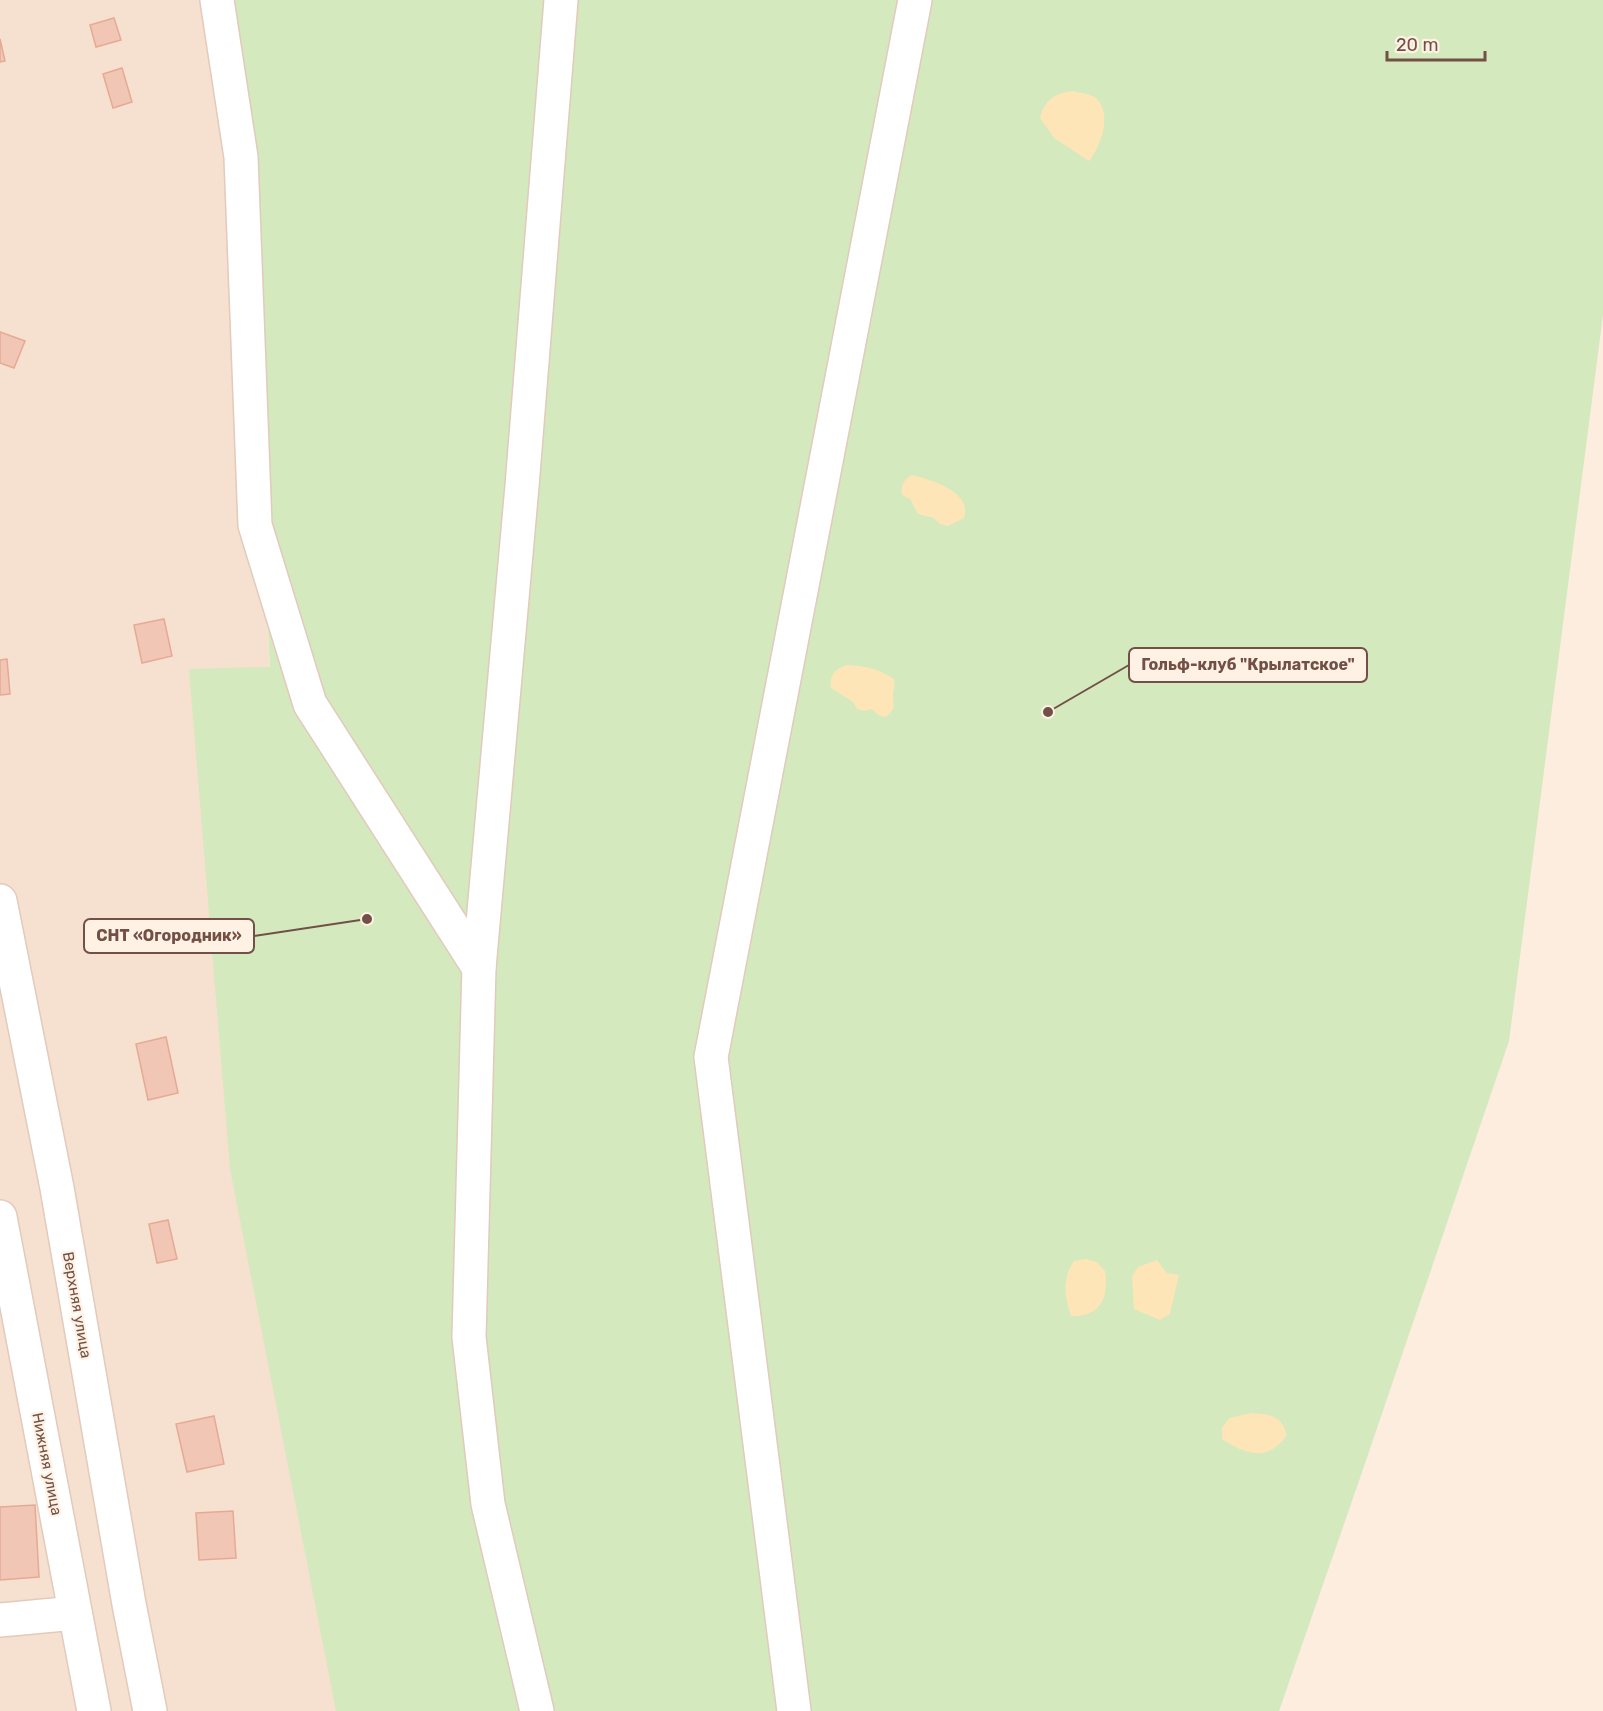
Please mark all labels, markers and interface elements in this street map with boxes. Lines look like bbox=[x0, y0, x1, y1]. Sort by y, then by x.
scale bar bbox=[1387, 24, 1484, 62]
text: 20 m bbox=[1396, 34, 1438, 56]
callout: Гольф-клуб "Крылатское" bbox=[1129, 648, 1367, 682]
text: Гольф-клуб "Крылатское" bbox=[1141, 655, 1355, 674]
callout: СНТ «Огородник» bbox=[84, 919, 254, 953]
text: СНТ «Огородник» bbox=[96, 926, 242, 945]
street label: Верхняя улица bbox=[59, 1250, 95, 1360]
street label: Нижняя улица bbox=[28, 1411, 66, 1517]

